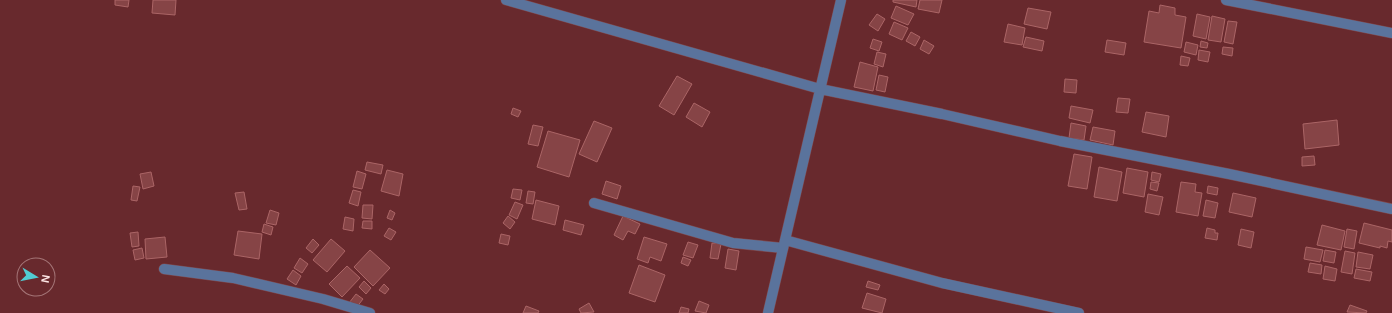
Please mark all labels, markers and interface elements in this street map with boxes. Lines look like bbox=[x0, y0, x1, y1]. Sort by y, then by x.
north arrow bbox=[16, 257, 56, 297]
text: N bbox=[39, 274, 52, 284]

